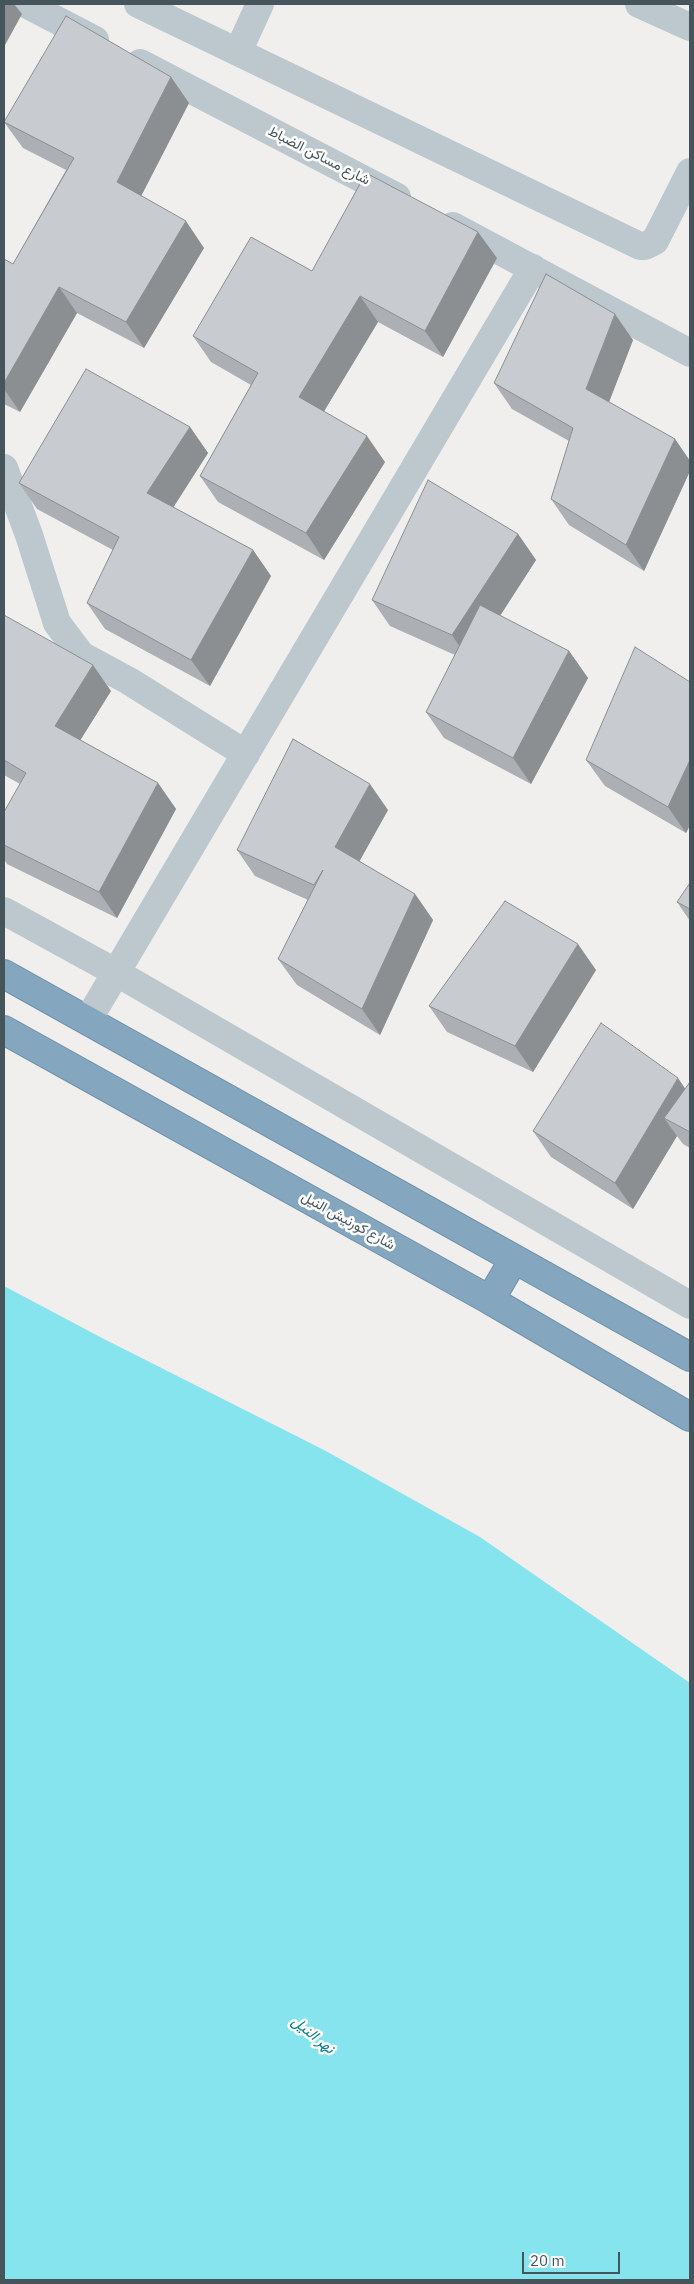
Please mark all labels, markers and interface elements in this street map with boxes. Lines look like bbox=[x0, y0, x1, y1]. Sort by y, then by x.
street label: شارع مساكن الضباط bbox=[265, 123, 373, 189]
street label: شارع كورنيش النيل bbox=[298, 1188, 398, 1254]
water label: نهر النيل bbox=[288, 2012, 338, 2058]
scale bar bbox=[524, 2242, 622, 2274]
text: 20 m bbox=[530, 2251, 565, 2270]

